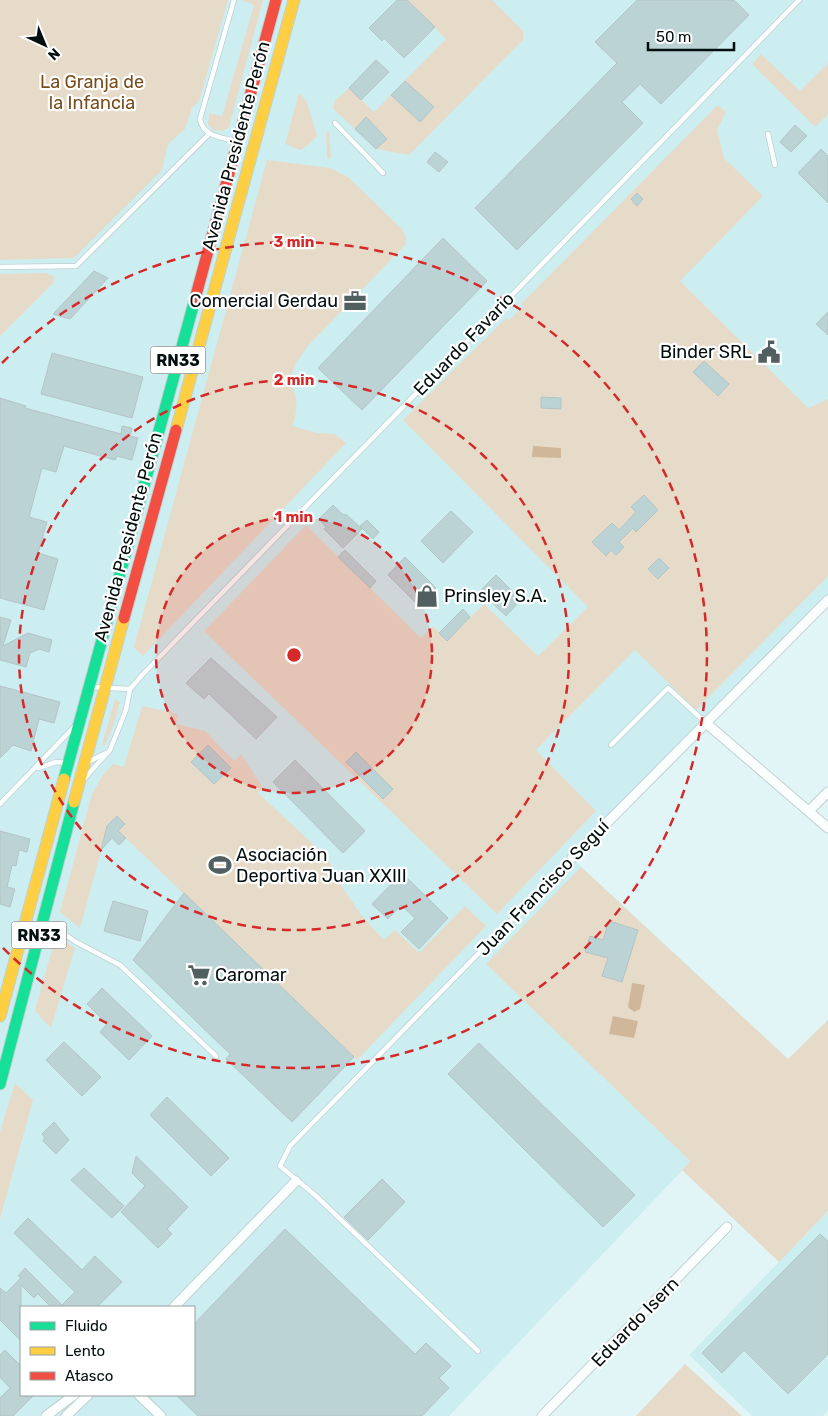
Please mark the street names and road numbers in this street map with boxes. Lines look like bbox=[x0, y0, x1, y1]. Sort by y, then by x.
street label: Avenida Presidente Perón bbox=[197, 39, 275, 253]
street label: Eduardo Favario bbox=[409, 288, 519, 400]
road number: RN33 bbox=[150, 346, 206, 374]
street label: Avenida Presidente Perón bbox=[89, 430, 167, 644]
street label: Juan Francisco Seguí bbox=[472, 814, 615, 961]
road number: RN33 bbox=[12, 922, 66, 948]
street label: Eduardo Isern bbox=[587, 1273, 683, 1371]

